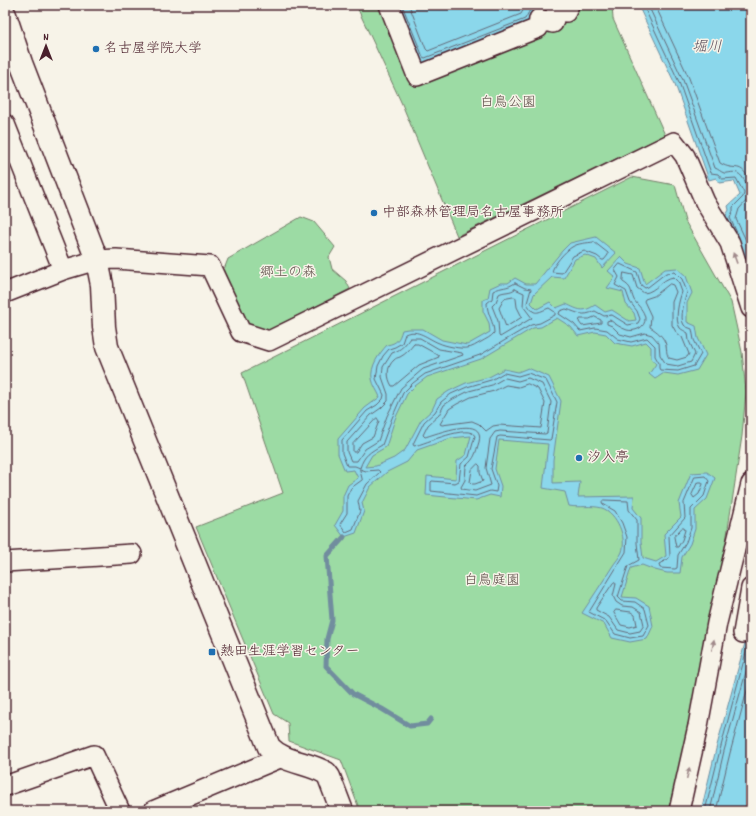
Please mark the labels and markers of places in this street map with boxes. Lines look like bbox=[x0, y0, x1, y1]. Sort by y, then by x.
place label: 名古屋学院大学 bbox=[104, 39, 202, 59]
marker: 名古屋学院大学 bbox=[91, 44, 101, 54]
place label: 中部森林管理局名古屋事務所 bbox=[382, 203, 564, 223]
marker: 中部森林管理局名古屋事務所 bbox=[369, 208, 379, 218]
place label: 汐入亭 bbox=[587, 448, 629, 468]
marker: 汐入亭 bbox=[574, 453, 584, 463]
place label: 熱田生涯学習センター bbox=[220, 642, 359, 662]
marker: 熱田生涯学習センター bbox=[207, 647, 217, 657]

